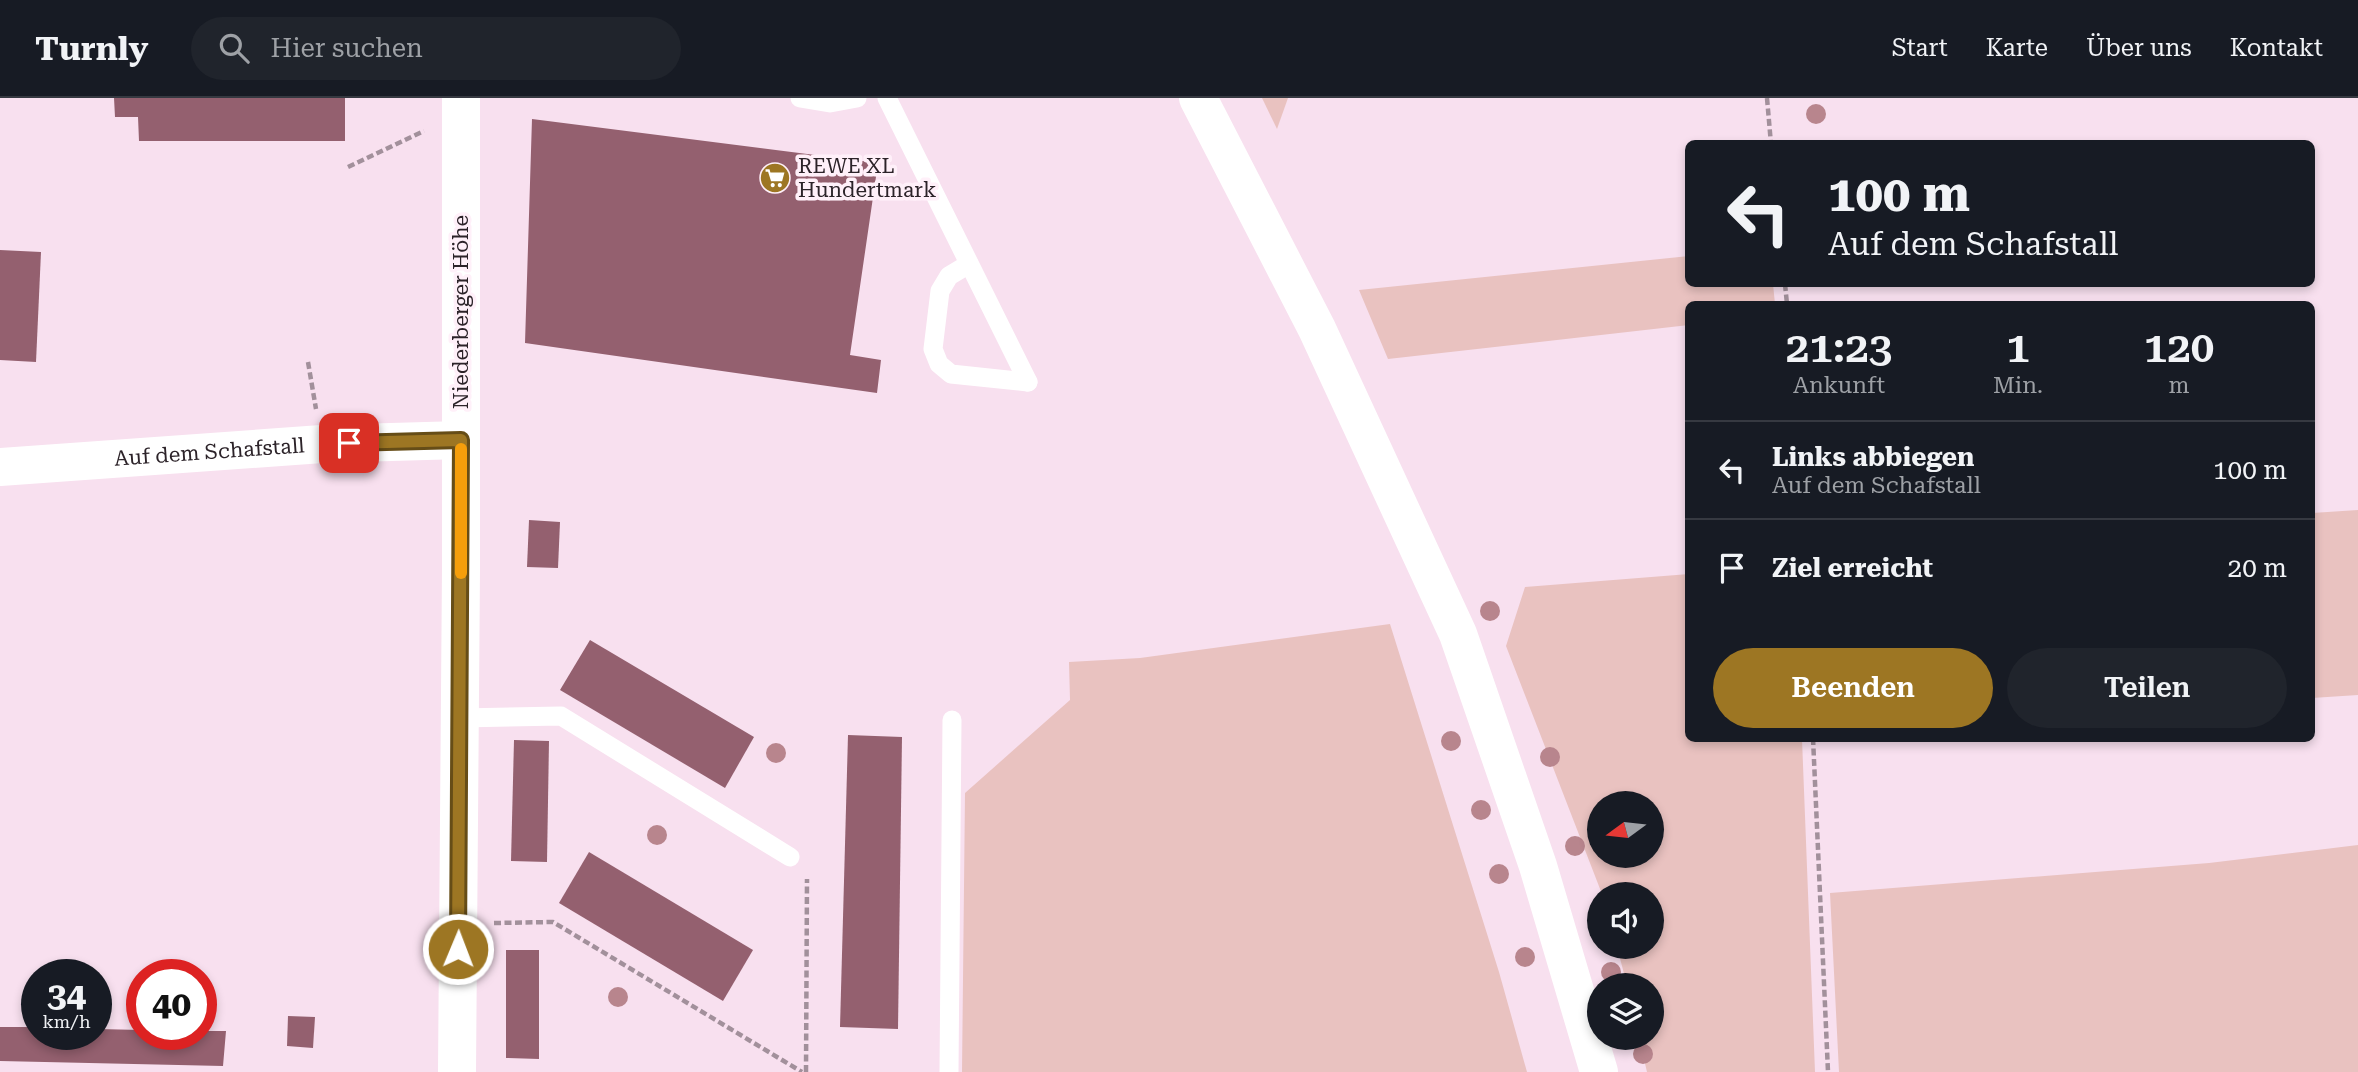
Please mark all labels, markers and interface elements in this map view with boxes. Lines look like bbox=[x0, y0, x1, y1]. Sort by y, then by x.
search box bbox=[191, 17, 681, 80]
text: Turnly bbox=[35, 29, 149, 68]
icon: search bbox=[215, 29, 253, 67]
text: Hier suchen bbox=[271, 33, 423, 63]
text: Start bbox=[1892, 34, 1948, 62]
text: Karte bbox=[1986, 34, 2048, 62]
text: Über uns bbox=[2086, 34, 2192, 62]
text: Kontakt bbox=[2230, 34, 2323, 62]
place label: REWE XL Hundertmark bbox=[798, 154, 936, 202]
supermarket icon: REWE XL Hundertmark bbox=[758, 161, 792, 195]
text: 100 m bbox=[1828, 166, 1970, 223]
icon: left bbox=[1713, 168, 1804, 259]
street label: Niederberger Höhe bbox=[449, 215, 473, 409]
text: Auf dem Schafstall bbox=[1828, 225, 2118, 263]
text: 21:23 bbox=[1786, 323, 1892, 372]
text: 1 bbox=[2006, 323, 2030, 372]
text: 120 bbox=[2144, 323, 2214, 372]
text: Ankunft bbox=[1793, 372, 1885, 399]
text: Min. bbox=[1993, 372, 2043, 399]
text: m bbox=[2168, 372, 2189, 399]
pin bbox=[319, 413, 379, 473]
icon: arrive bbox=[330, 424, 368, 462]
street label: Auf dem Schafstall bbox=[113, 433, 306, 471]
text: Links abbiegen bbox=[1772, 442, 1975, 472]
icon: left bbox=[1713, 451, 1751, 489]
text: 100 m bbox=[2213, 455, 2287, 485]
text: Auf dem Schafstall bbox=[1772, 472, 1981, 499]
icon: arrive bbox=[1713, 549, 1751, 587]
text: Ziel erreicht bbox=[1772, 553, 1933, 583]
text: 20 m bbox=[2228, 553, 2287, 583]
button: Beenden bbox=[1713, 648, 1993, 728]
button: Teilen bbox=[2007, 648, 2287, 728]
north arrow bbox=[1587, 791, 1664, 868]
map controls bbox=[1587, 791, 1664, 1050]
button: sound bbox=[1587, 882, 1664, 959]
position arrow bbox=[421, 912, 495, 986]
speed limit sign: 40 bbox=[126, 959, 217, 1050]
button: layers bbox=[1587, 973, 1664, 1050]
text: 34 bbox=[47, 975, 86, 1016]
text: km/h bbox=[42, 1011, 91, 1032]

